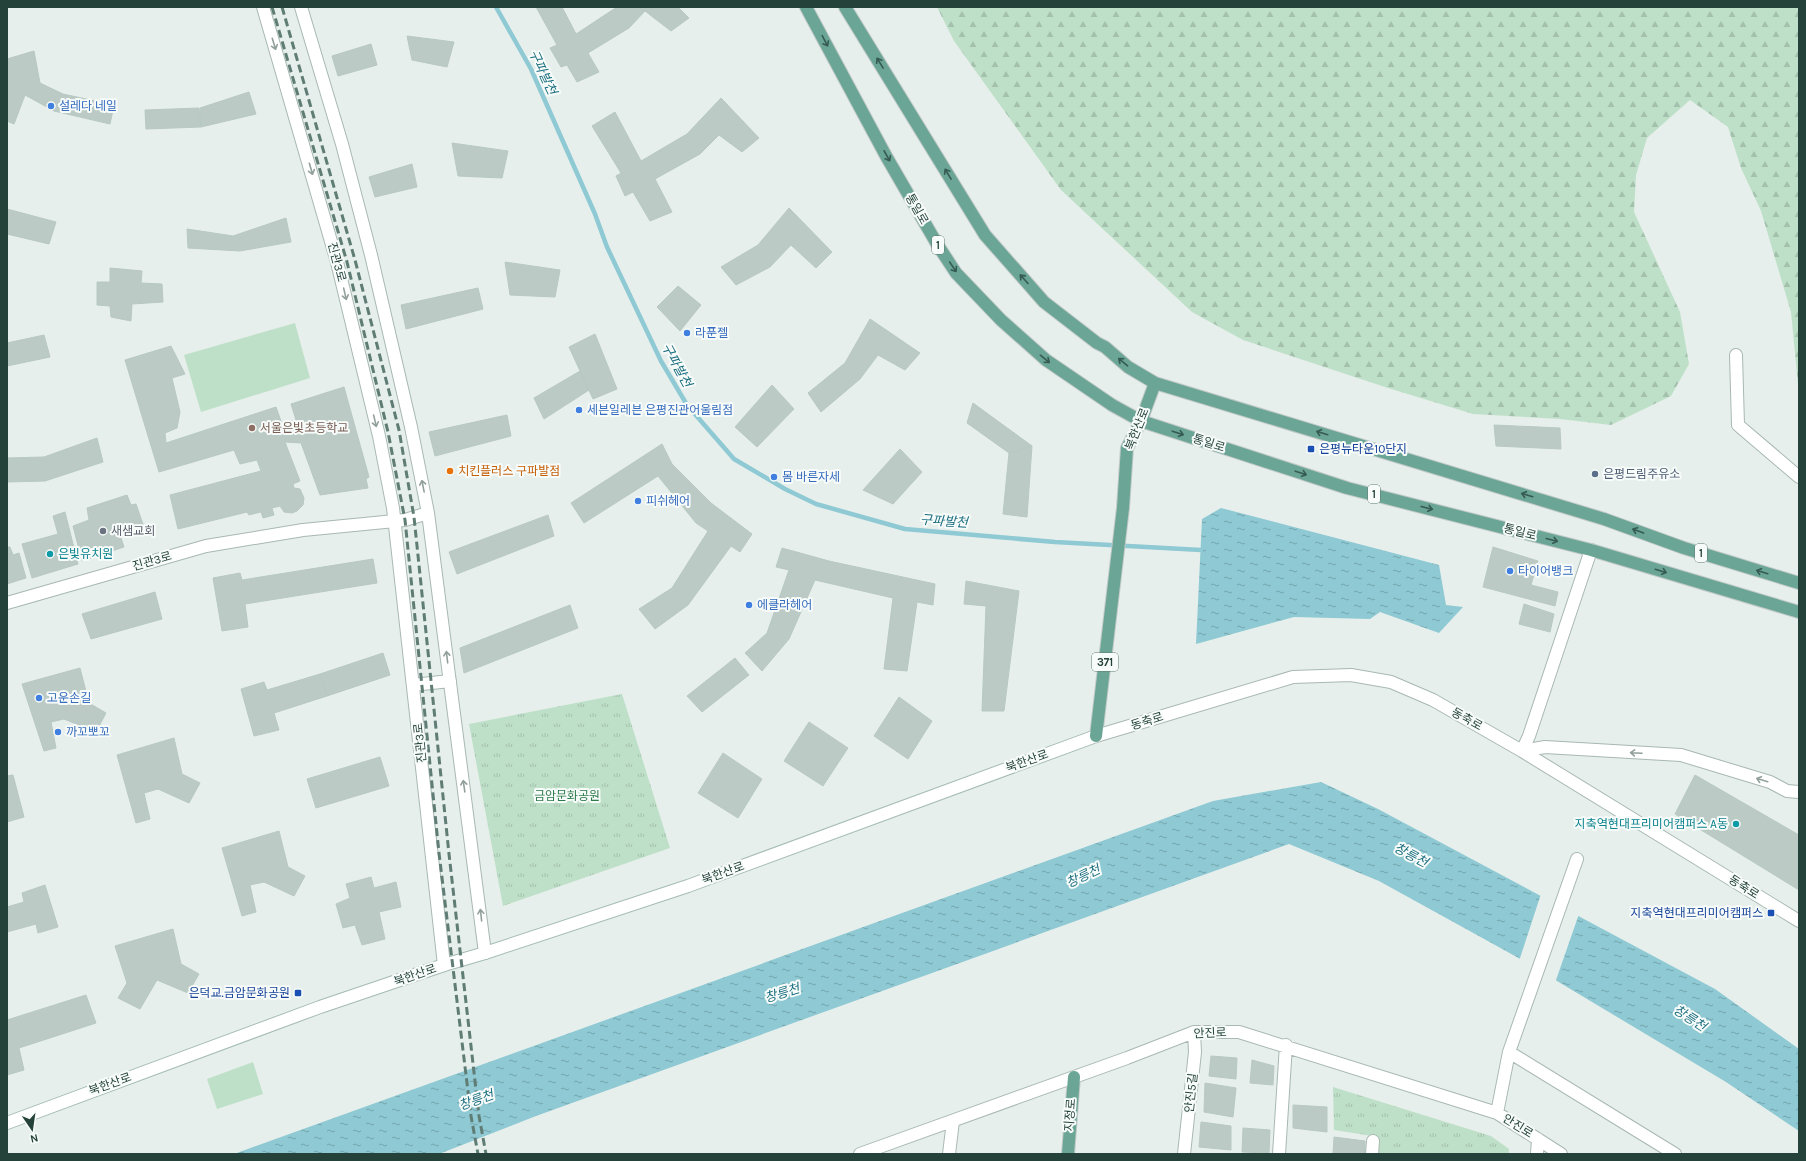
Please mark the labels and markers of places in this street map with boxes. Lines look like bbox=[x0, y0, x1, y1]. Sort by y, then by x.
place label: 설레다 네일 bbox=[59, 99, 117, 113]
marker: 설레다 네일 bbox=[46, 101, 56, 111]
place label: 라푼젤 bbox=[695, 326, 728, 340]
marker: 라푼젤 bbox=[682, 328, 692, 338]
place label: 세븐일레븐 은평진관어울림점 bbox=[587, 403, 733, 417]
marker: 세븐일레븐 은평진관어울림점 bbox=[574, 405, 584, 415]
place label: 서울은빛초등학교 bbox=[260, 421, 348, 435]
marker: 서울은빛초등학교 bbox=[247, 423, 257, 433]
place label: 은평뉴타운10단지 bbox=[1319, 442, 1407, 456]
marker: 은평뉴타운10단지 bbox=[1306, 444, 1316, 454]
place label: 치킨플러스 구파발점 bbox=[458, 464, 560, 478]
marker: 치킨플러스 구파발점 bbox=[445, 466, 455, 476]
place label: 은평드림주유소 bbox=[1603, 467, 1680, 481]
marker: 은평드림주유소 bbox=[1590, 469, 1600, 479]
place label: 몸 바른자세 bbox=[782, 470, 840, 484]
marker: 몸 바른자세 bbox=[769, 472, 779, 482]
place label: 피쉬헤어 bbox=[646, 494, 690, 508]
marker: 피쉬헤어 bbox=[633, 496, 643, 506]
place label: 새샘교회 bbox=[111, 524, 155, 538]
marker: 새샘교회 bbox=[98, 526, 108, 536]
place label: 은빛유치원 bbox=[58, 547, 113, 561]
marker: 은빛유치원 bbox=[45, 549, 55, 559]
place label: 타이어뱅크 bbox=[1518, 564, 1573, 578]
marker: 타이어뱅크 bbox=[1505, 566, 1515, 576]
place label: 에클라헤어 bbox=[757, 598, 812, 612]
marker: 에클라헤어 bbox=[744, 600, 754, 610]
place label: 고운손길 bbox=[47, 691, 91, 705]
marker: 고운손길 bbox=[34, 693, 44, 703]
place label: 까꼬뽀꼬 bbox=[66, 725, 110, 739]
marker: 까꼬뽀꼬 bbox=[53, 727, 63, 737]
place label: 지축역현대프리미어캠퍼스 A동 bbox=[1575, 817, 1728, 831]
marker: 지축역현대프리미어캠퍼스 A동 bbox=[1731, 819, 1741, 829]
place label: 지축역현대프리미어캠퍼스 bbox=[1631, 906, 1763, 920]
marker: 지축역현대프리미어캠퍼스 bbox=[1766, 908, 1776, 918]
place label: 은덕교.금암문화공원 bbox=[188, 986, 290, 1000]
marker: 은덕교.금암문화공원 bbox=[293, 988, 303, 998]

